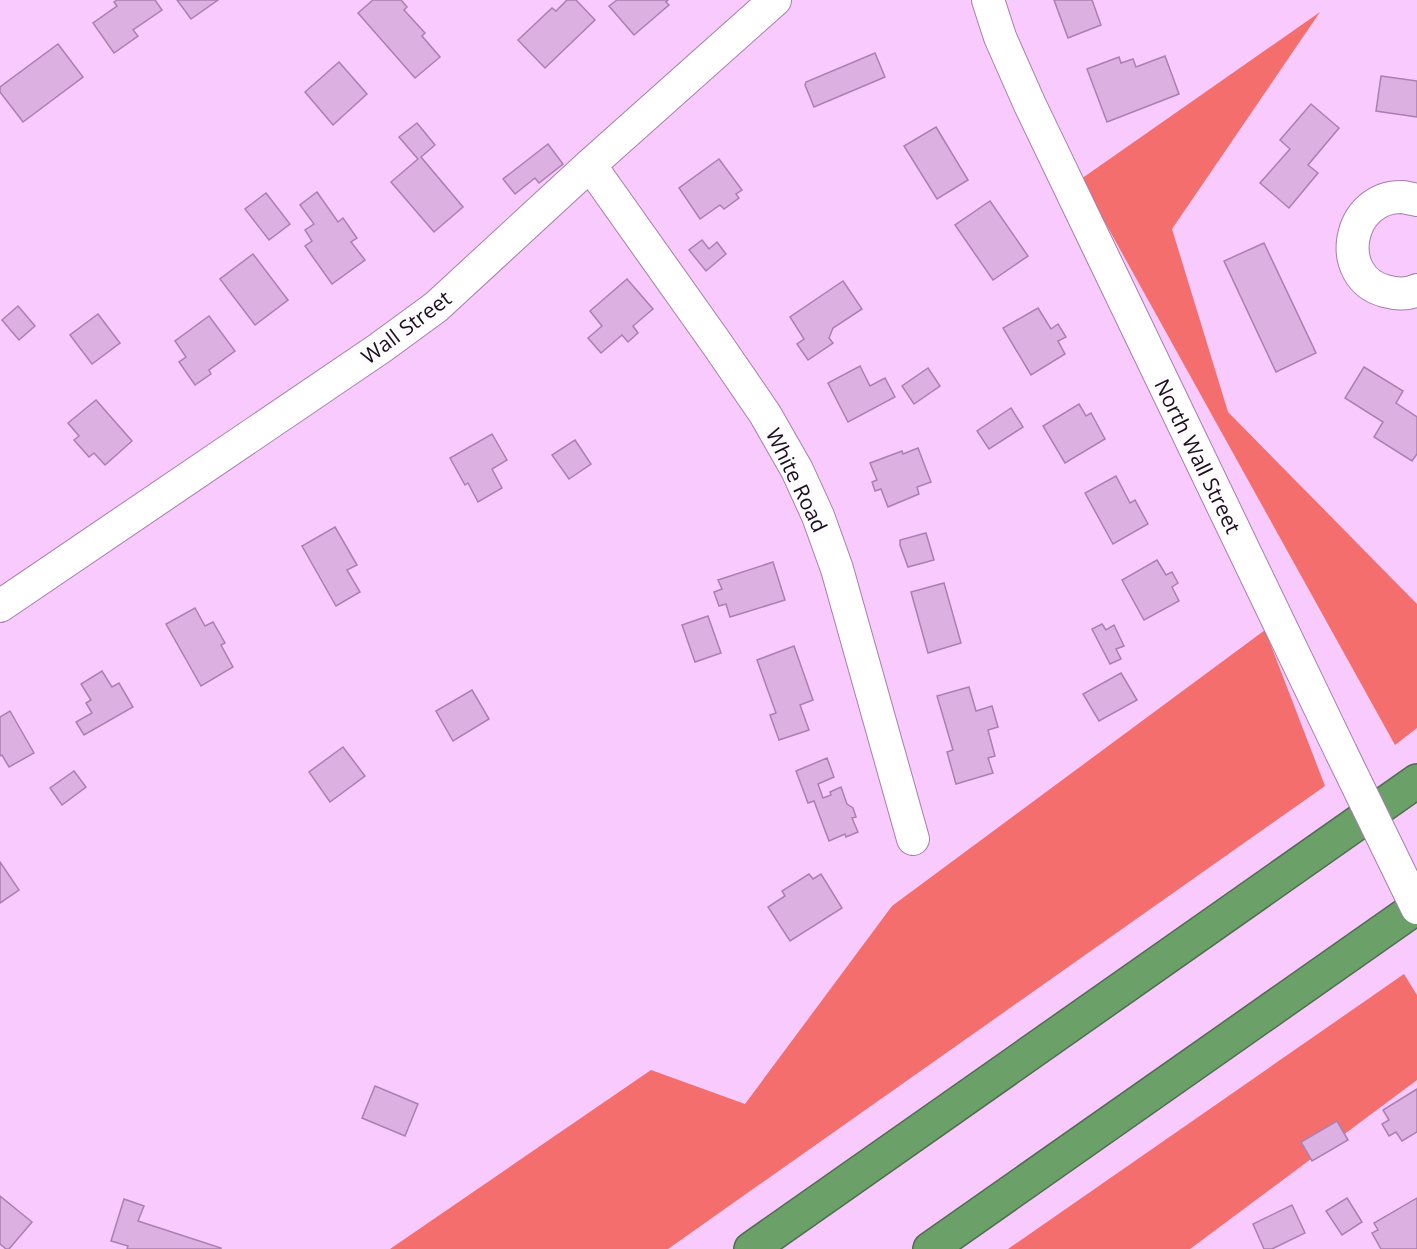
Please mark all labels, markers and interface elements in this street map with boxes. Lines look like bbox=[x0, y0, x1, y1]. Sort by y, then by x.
street label: Wall Street bbox=[355, 284, 457, 370]
street label: North Wall Street bbox=[1148, 374, 1248, 538]
street label: White Road bbox=[760, 423, 834, 537]

